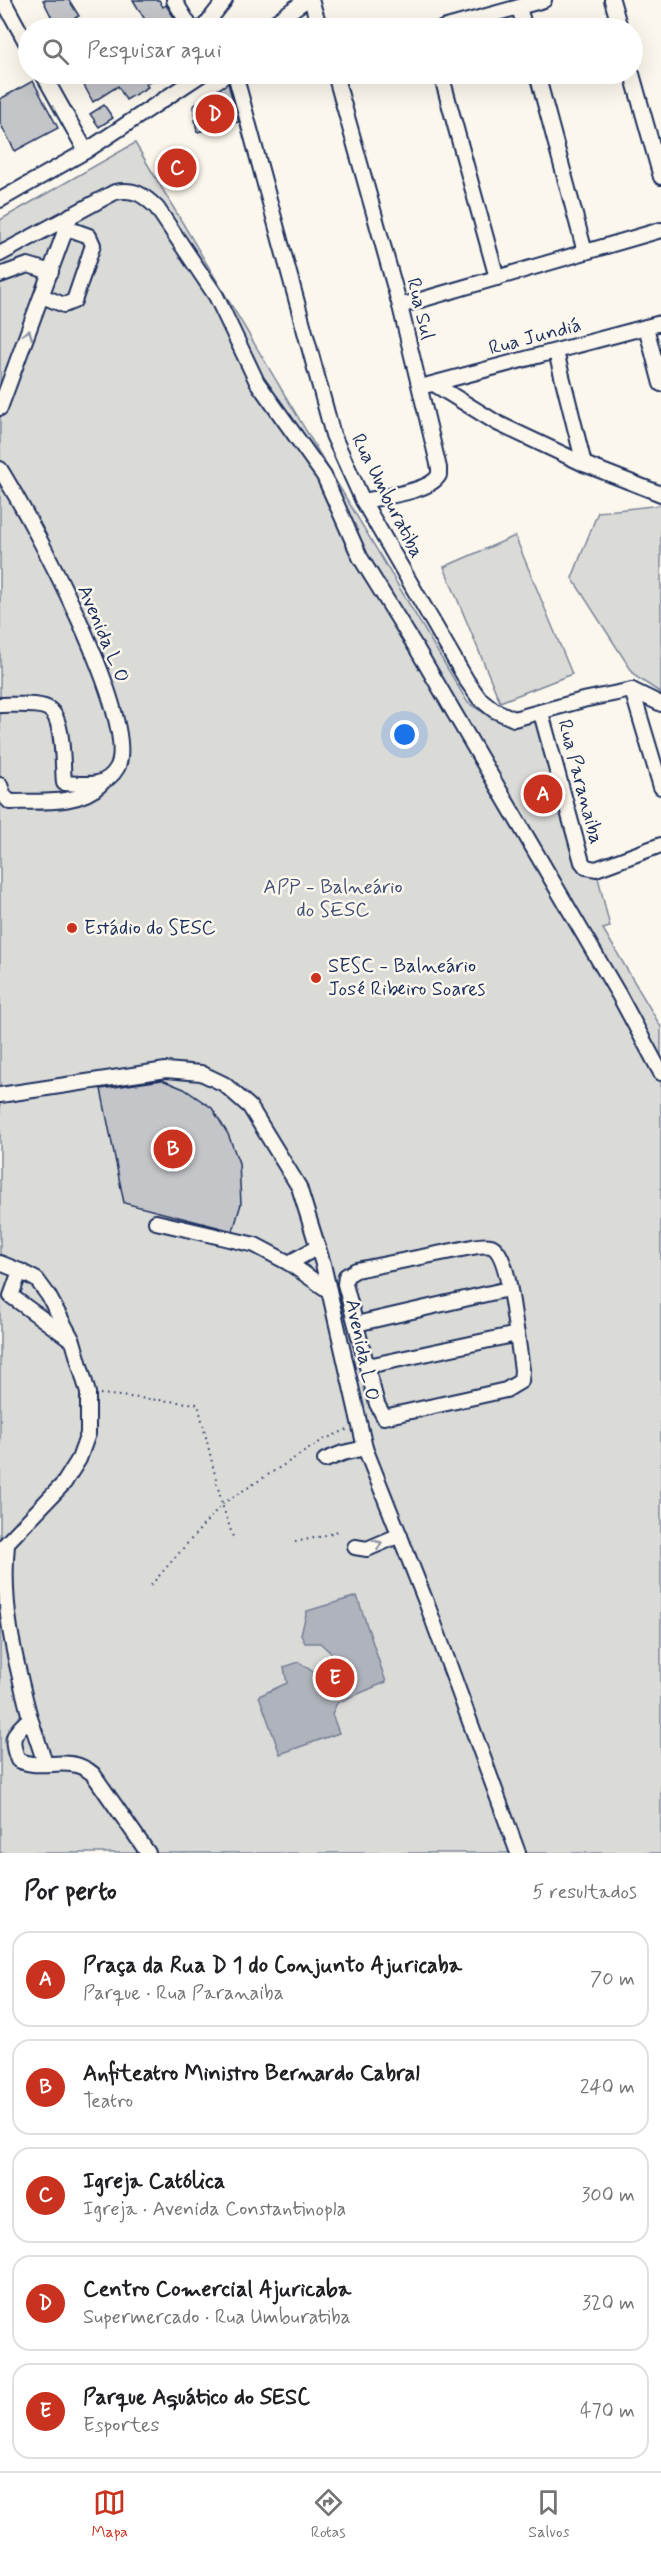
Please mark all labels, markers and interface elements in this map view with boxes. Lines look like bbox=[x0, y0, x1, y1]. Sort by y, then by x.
search box bbox=[18, 18, 643, 84]
icon: search bbox=[39, 35, 72, 68]
text: Pesquisar aqui bbox=[87, 37, 222, 65]
pin: D bbox=[196, 92, 234, 136]
pin: C bbox=[158, 146, 196, 190]
street label: Rua Sul bbox=[399, 275, 441, 343]
street label: Rua Jundiá bbox=[486, 312, 584, 362]
one-way arrow bbox=[21, 329, 33, 340]
street label: Rua Umburatiba bbox=[344, 429, 430, 563]
street label: Avenida L O bbox=[70, 581, 136, 687]
street label: Rua Paranaiba bbox=[550, 717, 610, 847]
your location bbox=[390, 720, 419, 749]
pin: A bbox=[524, 772, 562, 816]
park label: APP - Balneário do SESC bbox=[263, 874, 403, 924]
place label: Estádio do SESC bbox=[84, 915, 216, 942]
marker: Estádio do SESC bbox=[65, 921, 79, 935]
place label: SESC - Balneário José Ribeiro Soares bbox=[328, 953, 486, 1003]
marker: SESC - Balneário José Ribeiro Soares bbox=[309, 971, 323, 985]
pin: B bbox=[154, 1126, 192, 1172]
street label: Avenida L O bbox=[338, 1297, 386, 1403]
one-way arrow bbox=[371, 1539, 382, 1551]
pin: E bbox=[316, 1656, 354, 1700]
text: Por perto bbox=[24, 1875, 117, 1909]
text: 5 resultados bbox=[532, 1879, 637, 1906]
text: Praça da Rua D 1 do Conjunto Ajuricaba bbox=[83, 1952, 462, 1980]
text: A bbox=[39, 1966, 52, 1993]
text: 70 m bbox=[590, 1966, 635, 1993]
text: Parque · Rua Paranaiba bbox=[83, 1980, 284, 2007]
text: Anfiteatro Ministro Bernardo Cabral bbox=[83, 2060, 420, 2088]
text: B bbox=[39, 2074, 52, 2101]
text: 240 m bbox=[580, 2074, 635, 2101]
text: Teatro bbox=[83, 2088, 133, 2115]
text: Igreja Católica bbox=[83, 2168, 225, 2196]
text: C bbox=[38, 2182, 53, 2209]
text: 300 m bbox=[581, 2182, 635, 2209]
text: Igreja · Avenida Constantinopla bbox=[83, 2196, 346, 2223]
text: Centro Comercial Ajuricaba bbox=[83, 2276, 351, 2304]
text: D bbox=[39, 2290, 52, 2317]
text: 320 m bbox=[582, 2290, 635, 2317]
text: Supermercado · Rua Umburatiba bbox=[83, 2304, 351, 2331]
text: Parque Aquático do SESC bbox=[83, 2384, 310, 2412]
text: E bbox=[40, 2398, 51, 2425]
text: 470 m bbox=[580, 2398, 635, 2425]
text: Esportes bbox=[83, 2412, 159, 2439]
tab: Mapa bbox=[91, 2486, 128, 2543]
tab: Rotas bbox=[311, 2486, 346, 2543]
tab: Salvos bbox=[528, 2486, 570, 2543]

